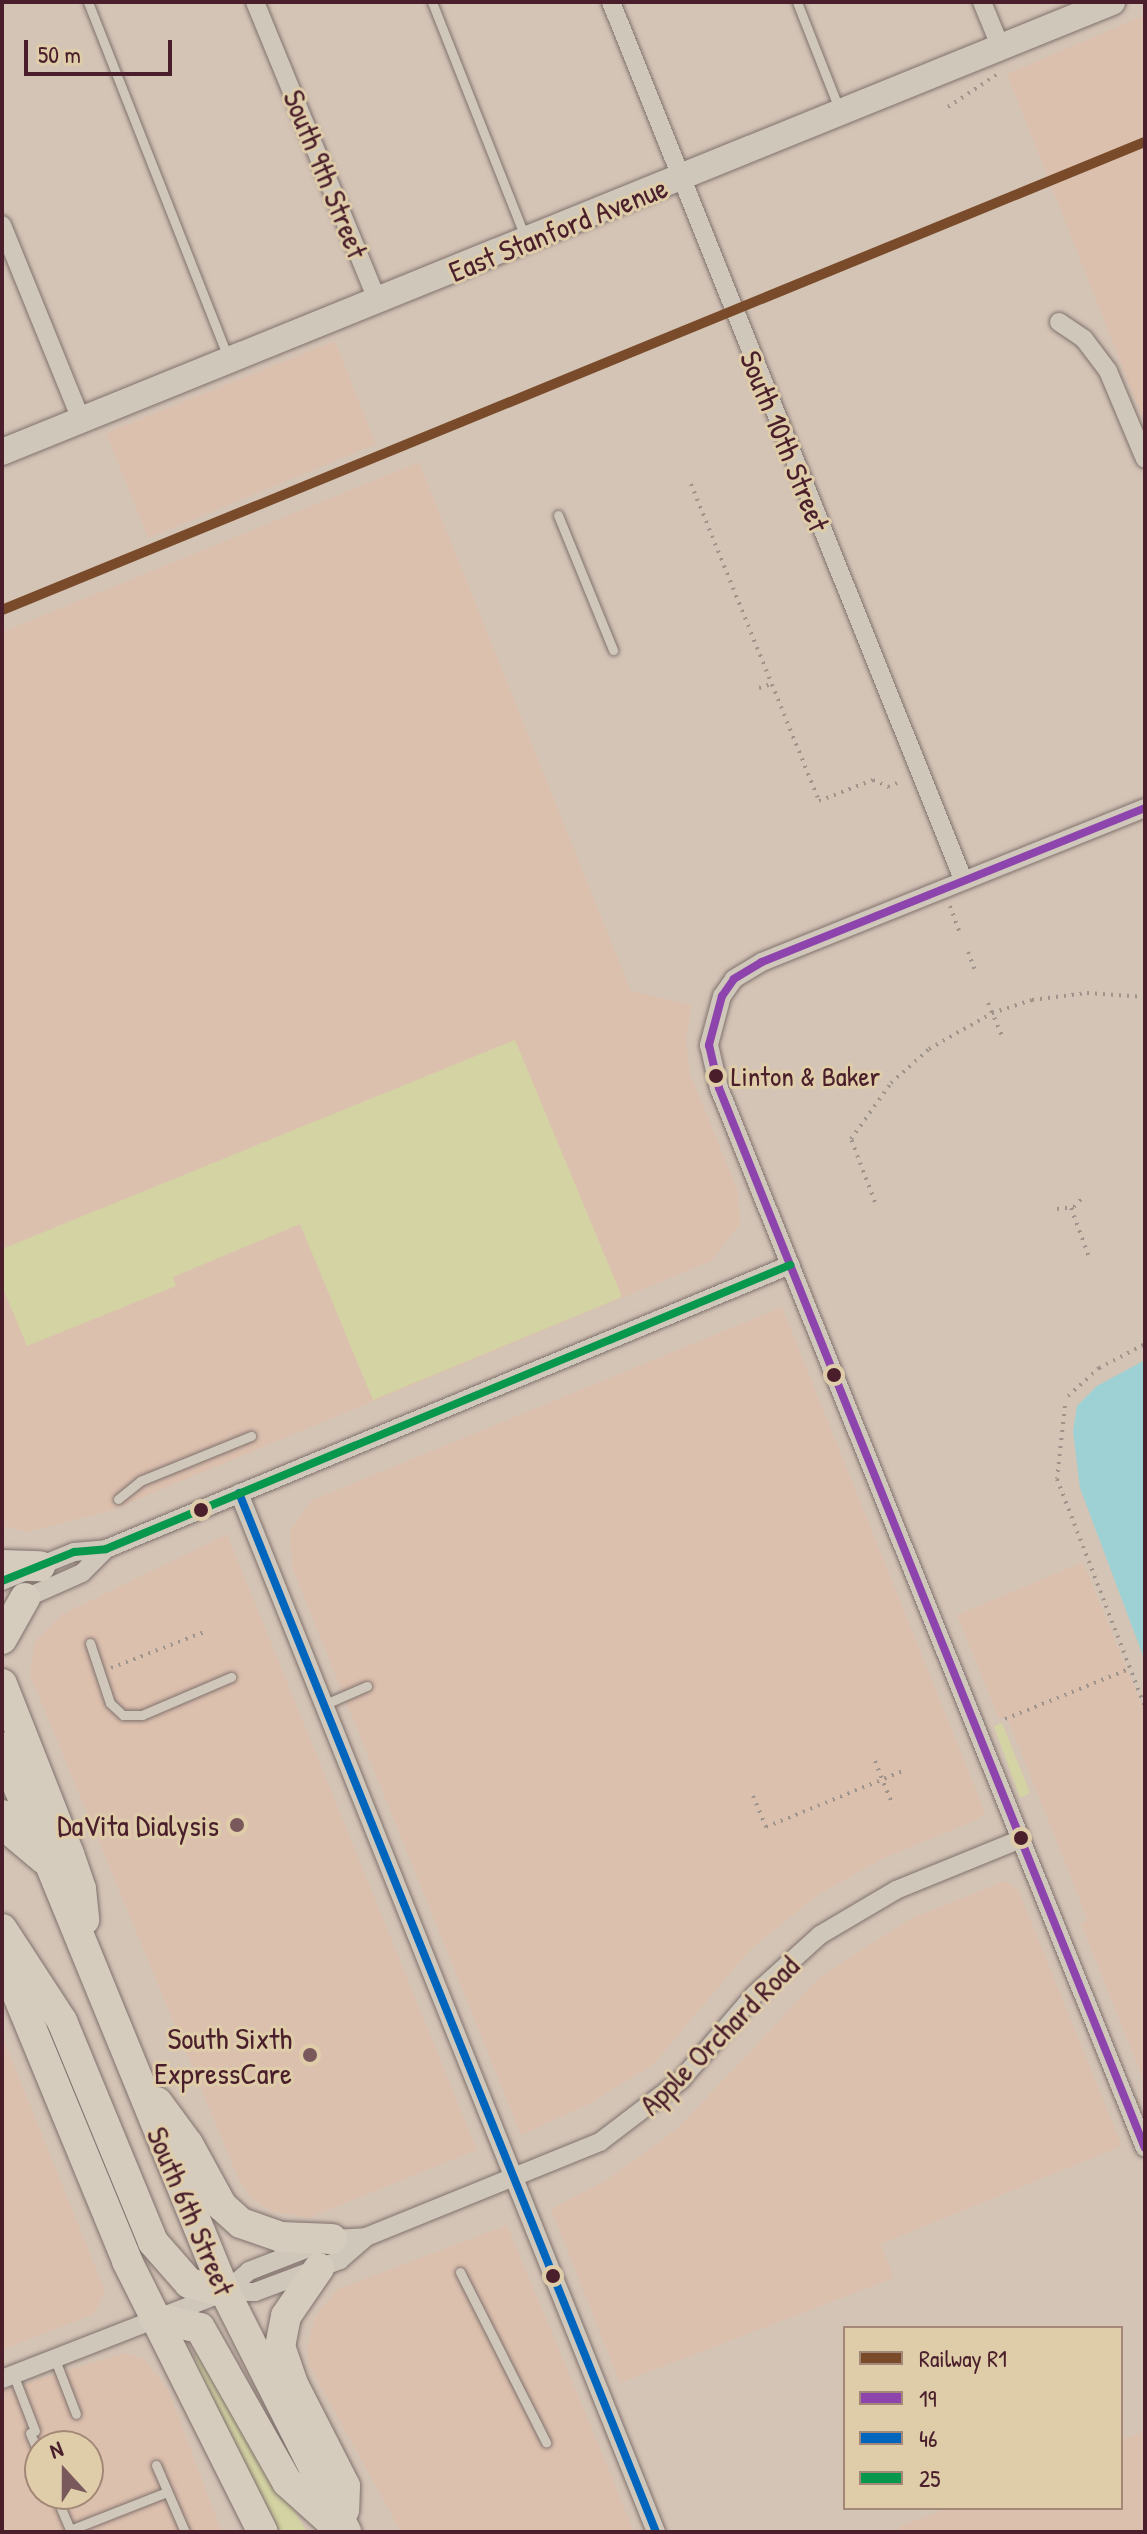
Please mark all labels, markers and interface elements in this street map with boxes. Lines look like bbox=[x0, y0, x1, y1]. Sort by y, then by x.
scale bar bbox=[28, 24, 176, 74]
text: 50 m bbox=[38, 38, 81, 70]
street label: South 9th Street bbox=[276, 85, 376, 263]
street label: East Stanford Avenue bbox=[444, 169, 672, 289]
street label: South 10th Street bbox=[732, 345, 838, 537]
place label: Linton & Baker bbox=[731, 1059, 880, 1093]
marker: Linton & Baker bbox=[708, 1068, 724, 1084]
unlabelled marker bbox=[826, 1367, 842, 1383]
unlabelled marker bbox=[193, 1502, 209, 1518]
place label: DaVita Dialysis bbox=[57, 1807, 219, 1843]
marker: DaVita Dialysis bbox=[226, 1814, 248, 1836]
unlabelled marker bbox=[1013, 1830, 1029, 1846]
street label: Apple Orchard Road bbox=[632, 1948, 806, 2122]
place label: South Sixth ExpressCare bbox=[154, 2020, 292, 2090]
marker: South Sixth ExpressCare bbox=[299, 2044, 321, 2066]
street label: South 6th Street bbox=[139, 2121, 243, 2301]
unlabelled marker bbox=[545, 2268, 561, 2284]
legend bbox=[843, 2326, 1123, 2510]
text: Railway R1 bbox=[919, 2342, 1007, 2374]
text: 19 bbox=[919, 2382, 937, 2414]
text: 46 bbox=[919, 2422, 938, 2454]
north arrow bbox=[24, 2430, 104, 2510]
text: N bbox=[45, 2433, 67, 2466]
text: 25 bbox=[919, 2462, 940, 2494]

